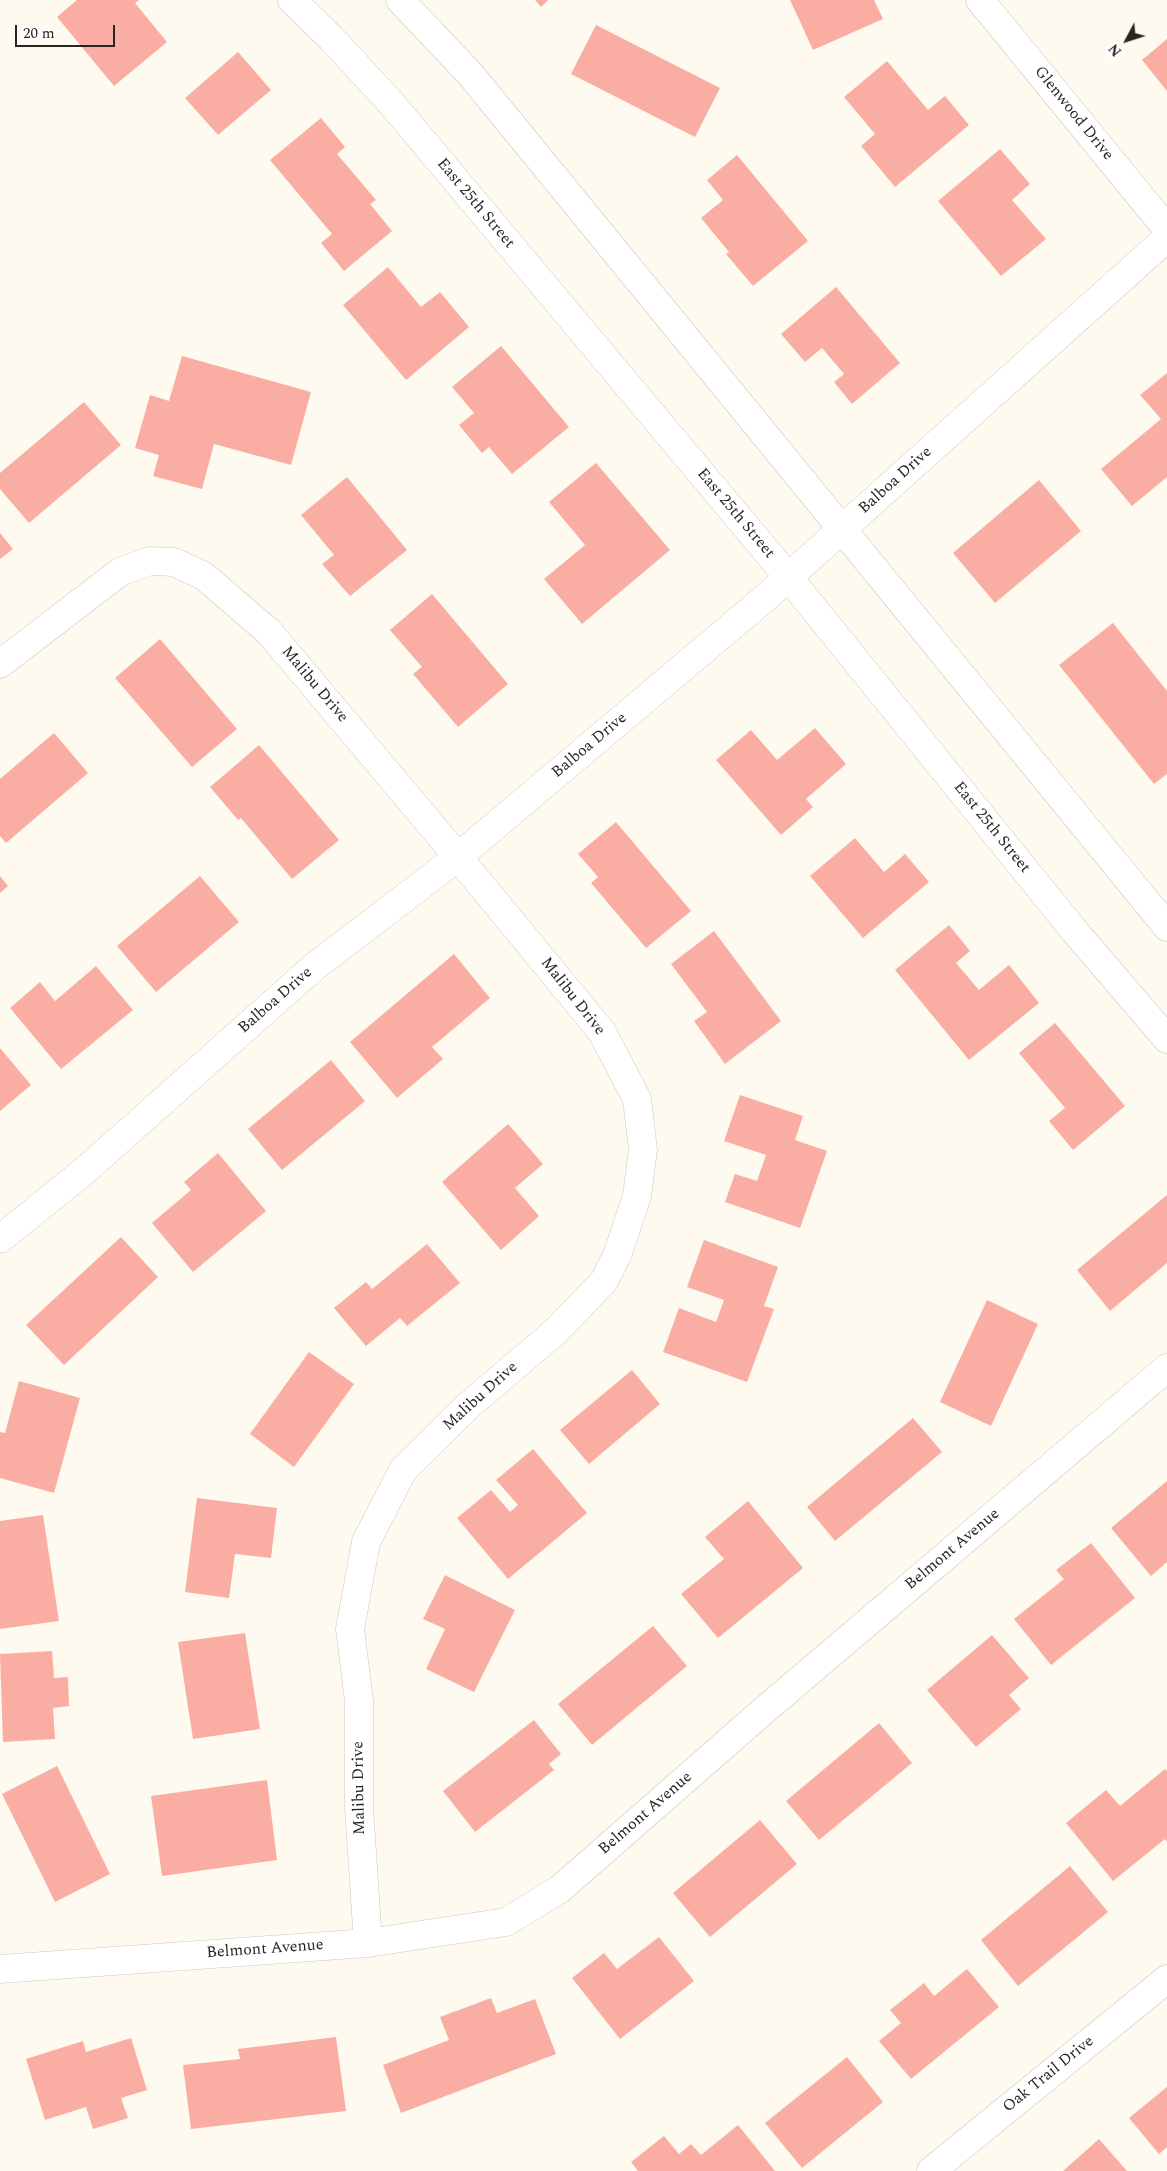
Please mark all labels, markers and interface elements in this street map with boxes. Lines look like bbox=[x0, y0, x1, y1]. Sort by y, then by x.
scale bar bbox=[18, 15, 118, 47]
north arrow bbox=[1102, 15, 1152, 65]
text: 20 m bbox=[23, 22, 55, 45]
text: N bbox=[1103, 39, 1127, 61]
street label: Glenwood Drive bbox=[1029, 63, 1117, 165]
street label: East 25th Street bbox=[432, 155, 518, 253]
street label: Balboa Drive bbox=[855, 443, 937, 519]
street label: East 25th Street bbox=[692, 465, 778, 563]
street label: Malibu Drive bbox=[276, 643, 352, 727]
street label: Balboa Drive bbox=[549, 709, 631, 783]
street label: East 25th Street bbox=[948, 779, 1034, 877]
street label: Malibu Drive bbox=[536, 954, 608, 1040]
street label: Balboa Drive bbox=[235, 964, 317, 1038]
street label: Malibu Drive bbox=[440, 1358, 522, 1436]
street label: Belmont Avenue bbox=[902, 1505, 1004, 1595]
street label: Malibu Drive bbox=[350, 1741, 370, 1835]
street label: Belmont Avenue bbox=[595, 1768, 697, 1860]
street label: Belmont Avenue bbox=[206, 1936, 324, 1964]
street label: Oak Trail Drive bbox=[1000, 2033, 1098, 2117]

